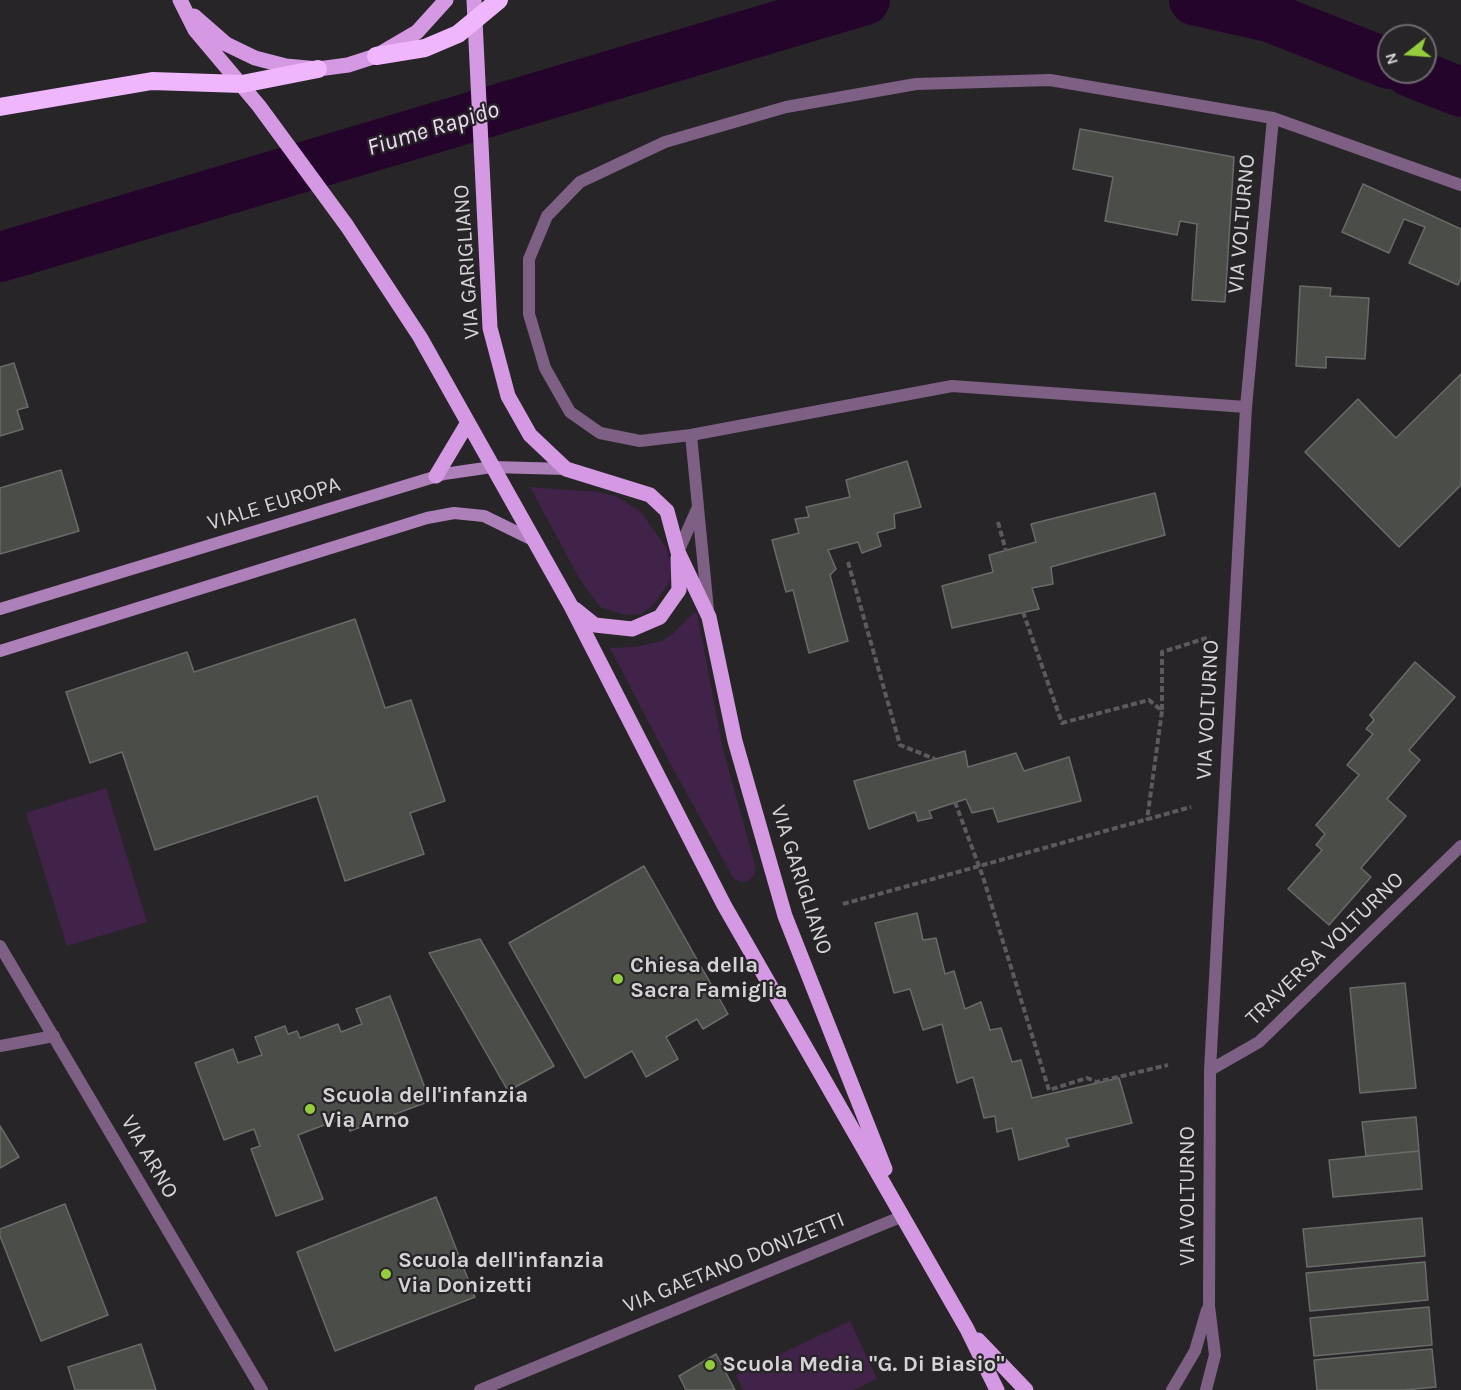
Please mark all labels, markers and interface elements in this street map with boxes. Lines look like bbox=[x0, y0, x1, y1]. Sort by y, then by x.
north arrow bbox=[1377, 24, 1437, 84]
text: N bbox=[1380, 51, 1402, 67]
water label: Fiume Rapido bbox=[363, 95, 503, 163]
street label: VIA VOLTURNO bbox=[1223, 153, 1261, 295]
street label: VIA GARIGLIANO bbox=[448, 184, 486, 340]
street label: VIALE EUROPA bbox=[204, 471, 344, 537]
street label: VIA VOLTURNO bbox=[1191, 639, 1225, 781]
street label: VIA GARIGLIANO bbox=[764, 802, 838, 958]
street label: TRAVERSA VOLTURNO bbox=[1240, 867, 1410, 1031]
place label: Chiesa della Sacra Famiglia bbox=[630, 953, 788, 1004]
marker: Chiesa della Sacra Famiglia bbox=[611, 972, 625, 986]
place label: Scuola dell'infanzia Via Arno bbox=[322, 1083, 528, 1134]
marker: Scuola dell'infanzia Via Arno bbox=[303, 1102, 317, 1116]
street label: VIA ARNO bbox=[115, 1111, 183, 1203]
street label: VIA VOLTURNO bbox=[1175, 1126, 1201, 1266]
street label: VIA GAETANO DONIZETTI bbox=[620, 1207, 848, 1319]
place label: Scuola dell'infanzia Via Donizetti bbox=[398, 1248, 604, 1300]
marker: Scuola dell'infanzia Via Donizetti bbox=[379, 1267, 393, 1281]
place label: Scuola Media "G. Di Biasio" bbox=[722, 1352, 1005, 1378]
marker: Scuola Media "G. Di Biasio" bbox=[703, 1358, 717, 1372]

